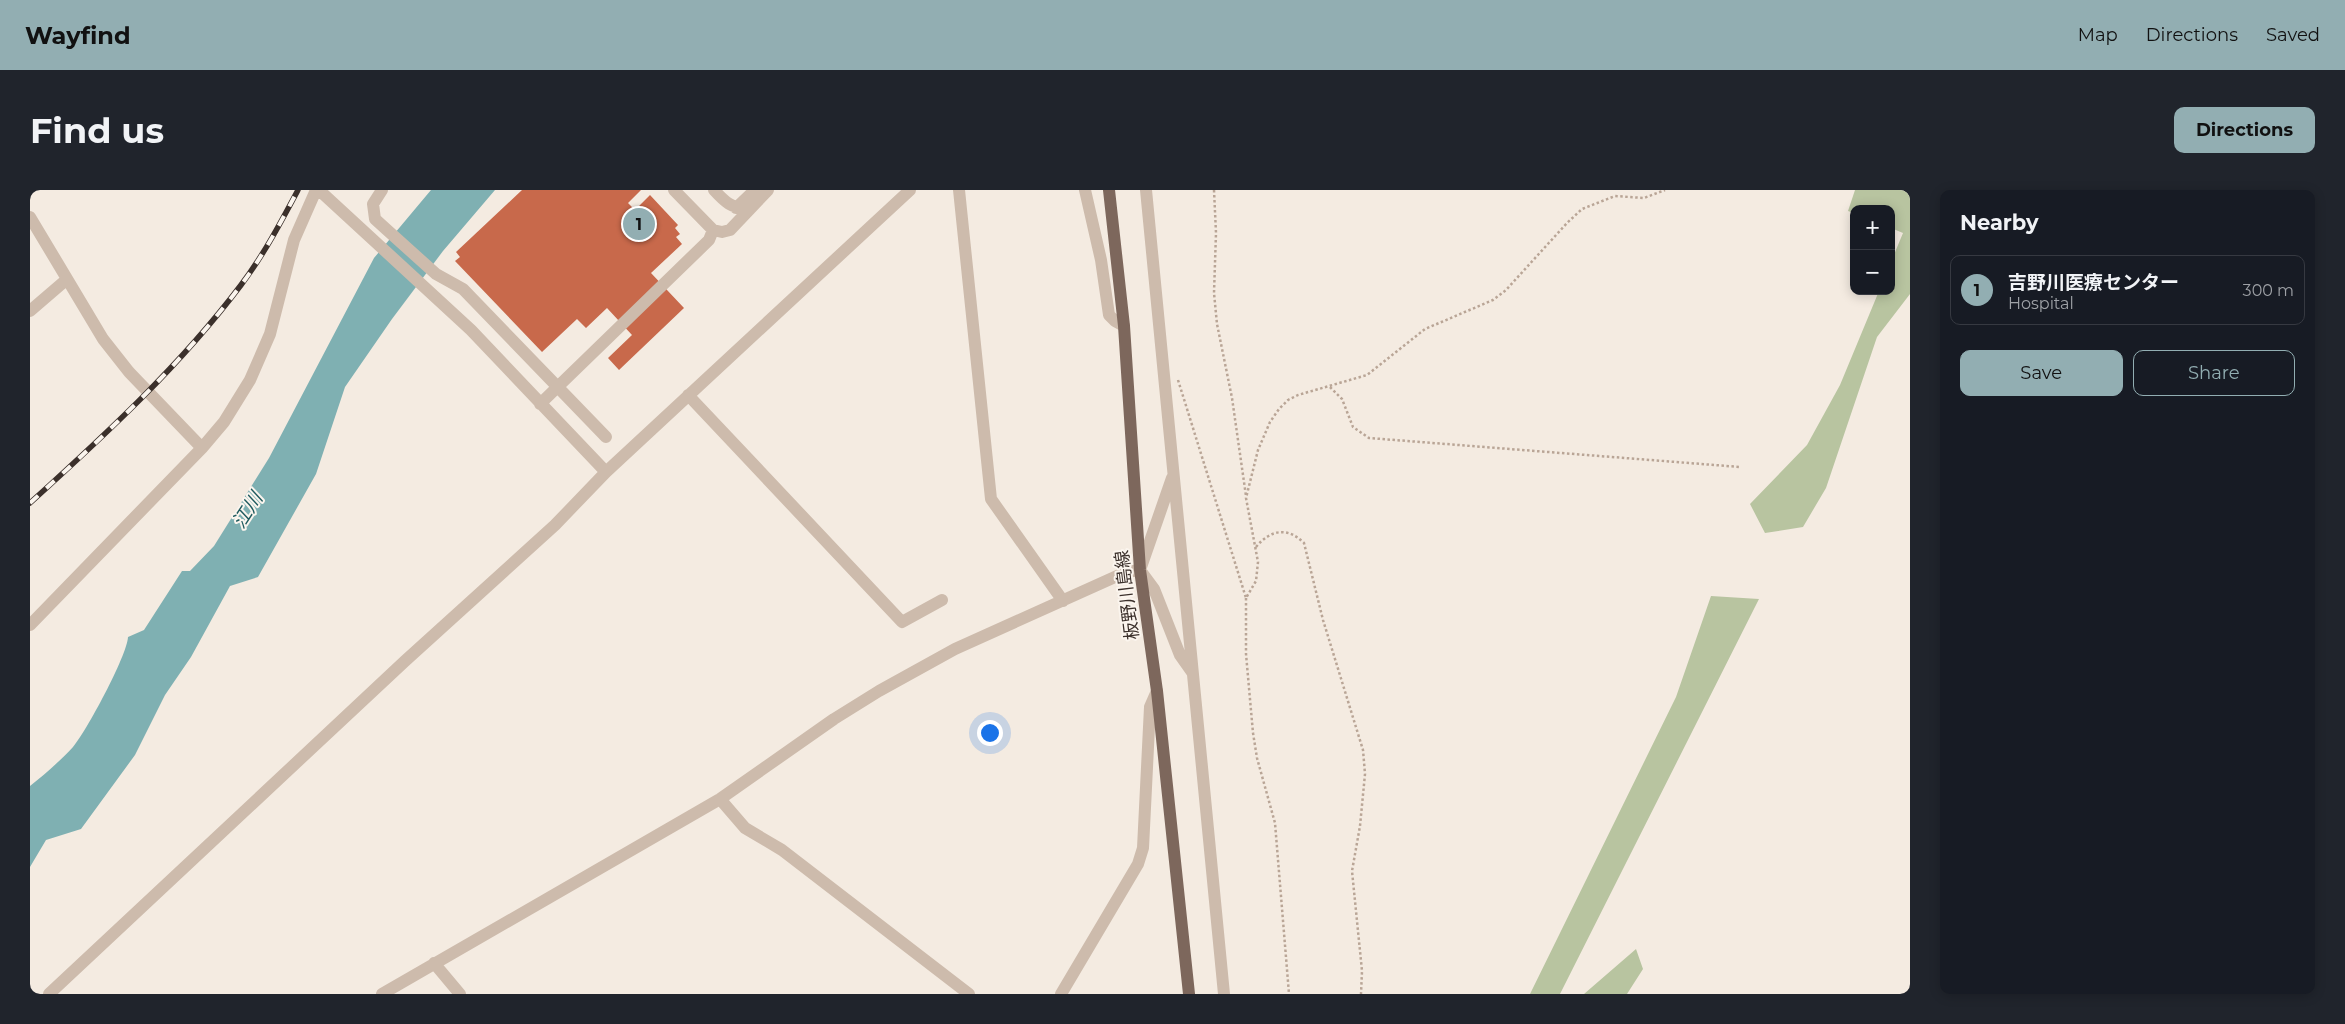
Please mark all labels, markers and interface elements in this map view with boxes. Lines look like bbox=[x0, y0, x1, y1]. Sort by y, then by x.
text: Wayfind bbox=[25, 21, 131, 50]
text: Map bbox=[2078, 24, 2118, 46]
text: Directions bbox=[2146, 24, 2238, 46]
text: Saved bbox=[2266, 24, 2320, 46]
button: Directions bbox=[2174, 107, 2315, 153]
text: Find us bbox=[30, 109, 164, 152]
pin: 1 bbox=[623, 205, 655, 243]
map controls bbox=[1850, 205, 1895, 295]
button: + bbox=[1850, 205, 1895, 250]
text: Nearby bbox=[1960, 210, 2039, 235]
button: − bbox=[1850, 250, 1895, 295]
text: 吉野川医療センター bbox=[2008, 271, 2179, 294]
text: 1 bbox=[1974, 281, 1980, 300]
text: 300 m bbox=[2243, 281, 2294, 300]
text: Hospital bbox=[2008, 294, 2074, 313]
button: Save bbox=[1960, 350, 2123, 396]
button: Share bbox=[2133, 350, 2295, 396]
water label: 江川 bbox=[227, 486, 268, 532]
street label: 板野川島線 bbox=[1111, 549, 1143, 641]
your location bbox=[977, 720, 1003, 746]

